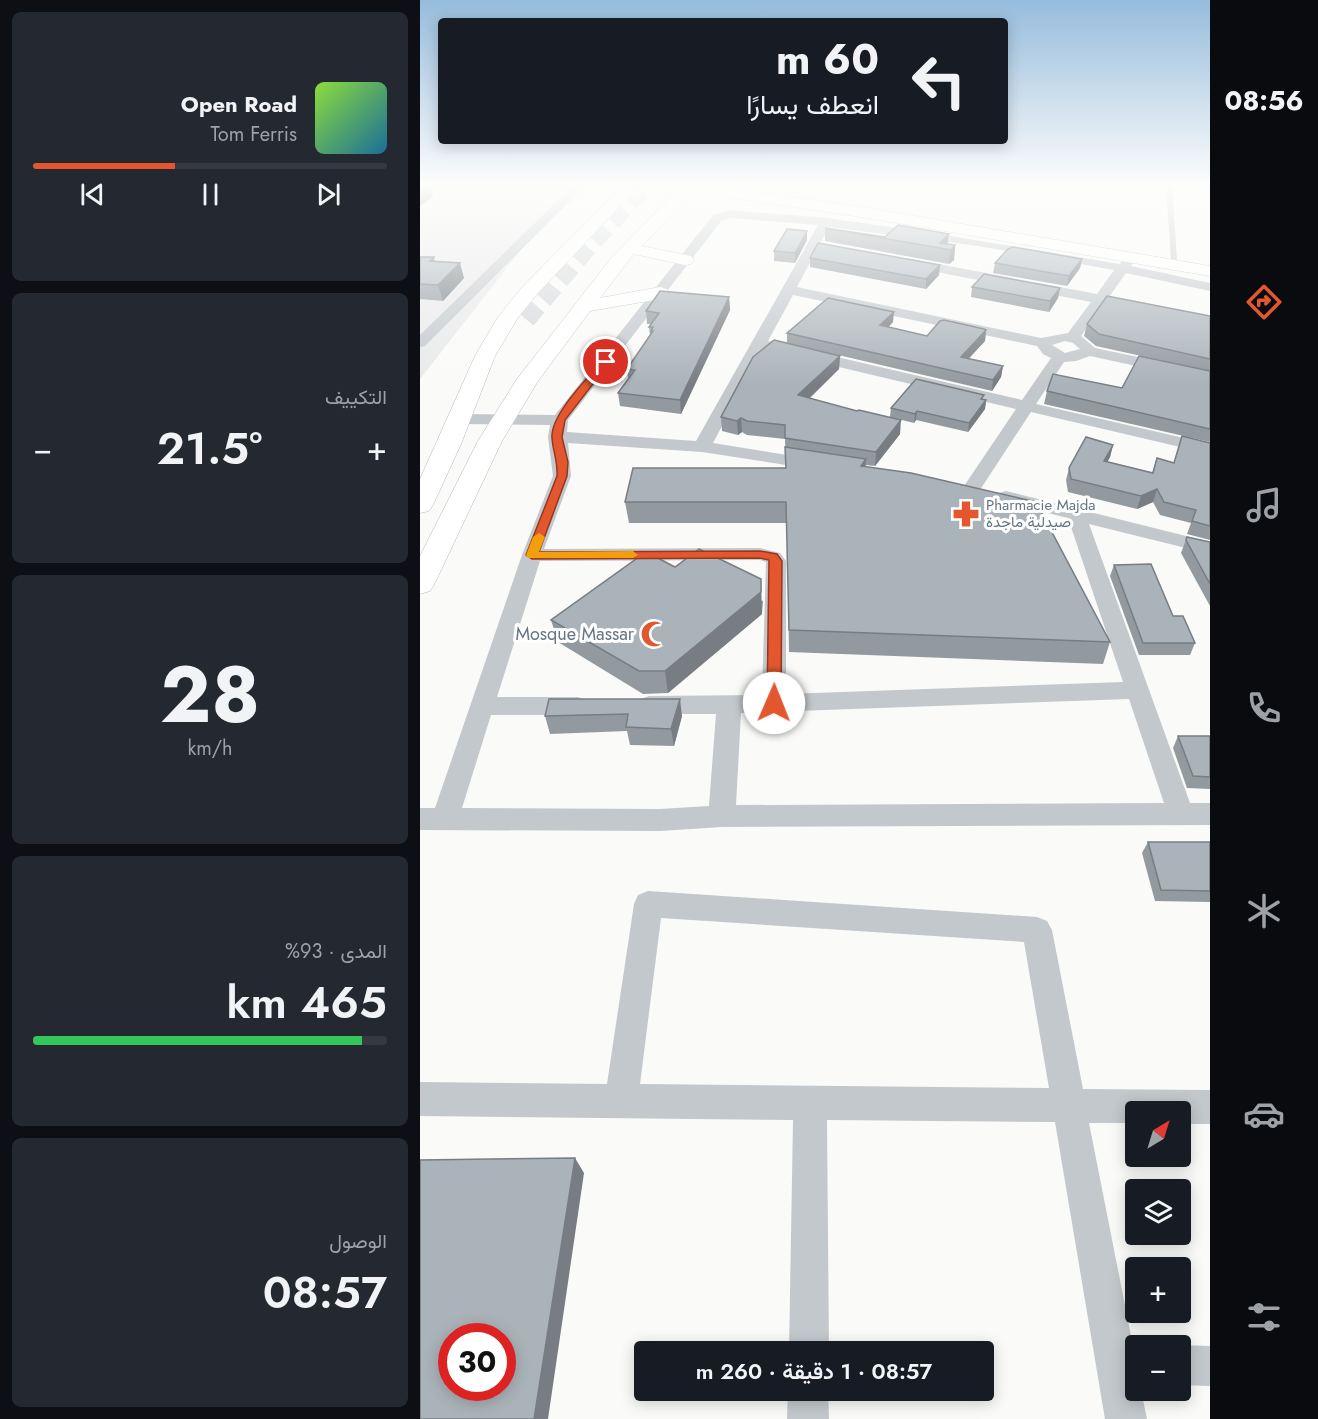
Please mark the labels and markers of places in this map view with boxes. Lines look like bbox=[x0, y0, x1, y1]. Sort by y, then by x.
pin bbox=[580, 336, 631, 387]
place label: Pharmacie Majda صيدلية ماجدة bbox=[986, 494, 1096, 533]
pharmacy icon: Pharmacie Majda صيدلية ماجدة bbox=[951, 499, 981, 529]
mosque icon: Mosque Massar bbox=[639, 619, 669, 649]
place label: Mosque Massar bbox=[515, 621, 635, 647]

